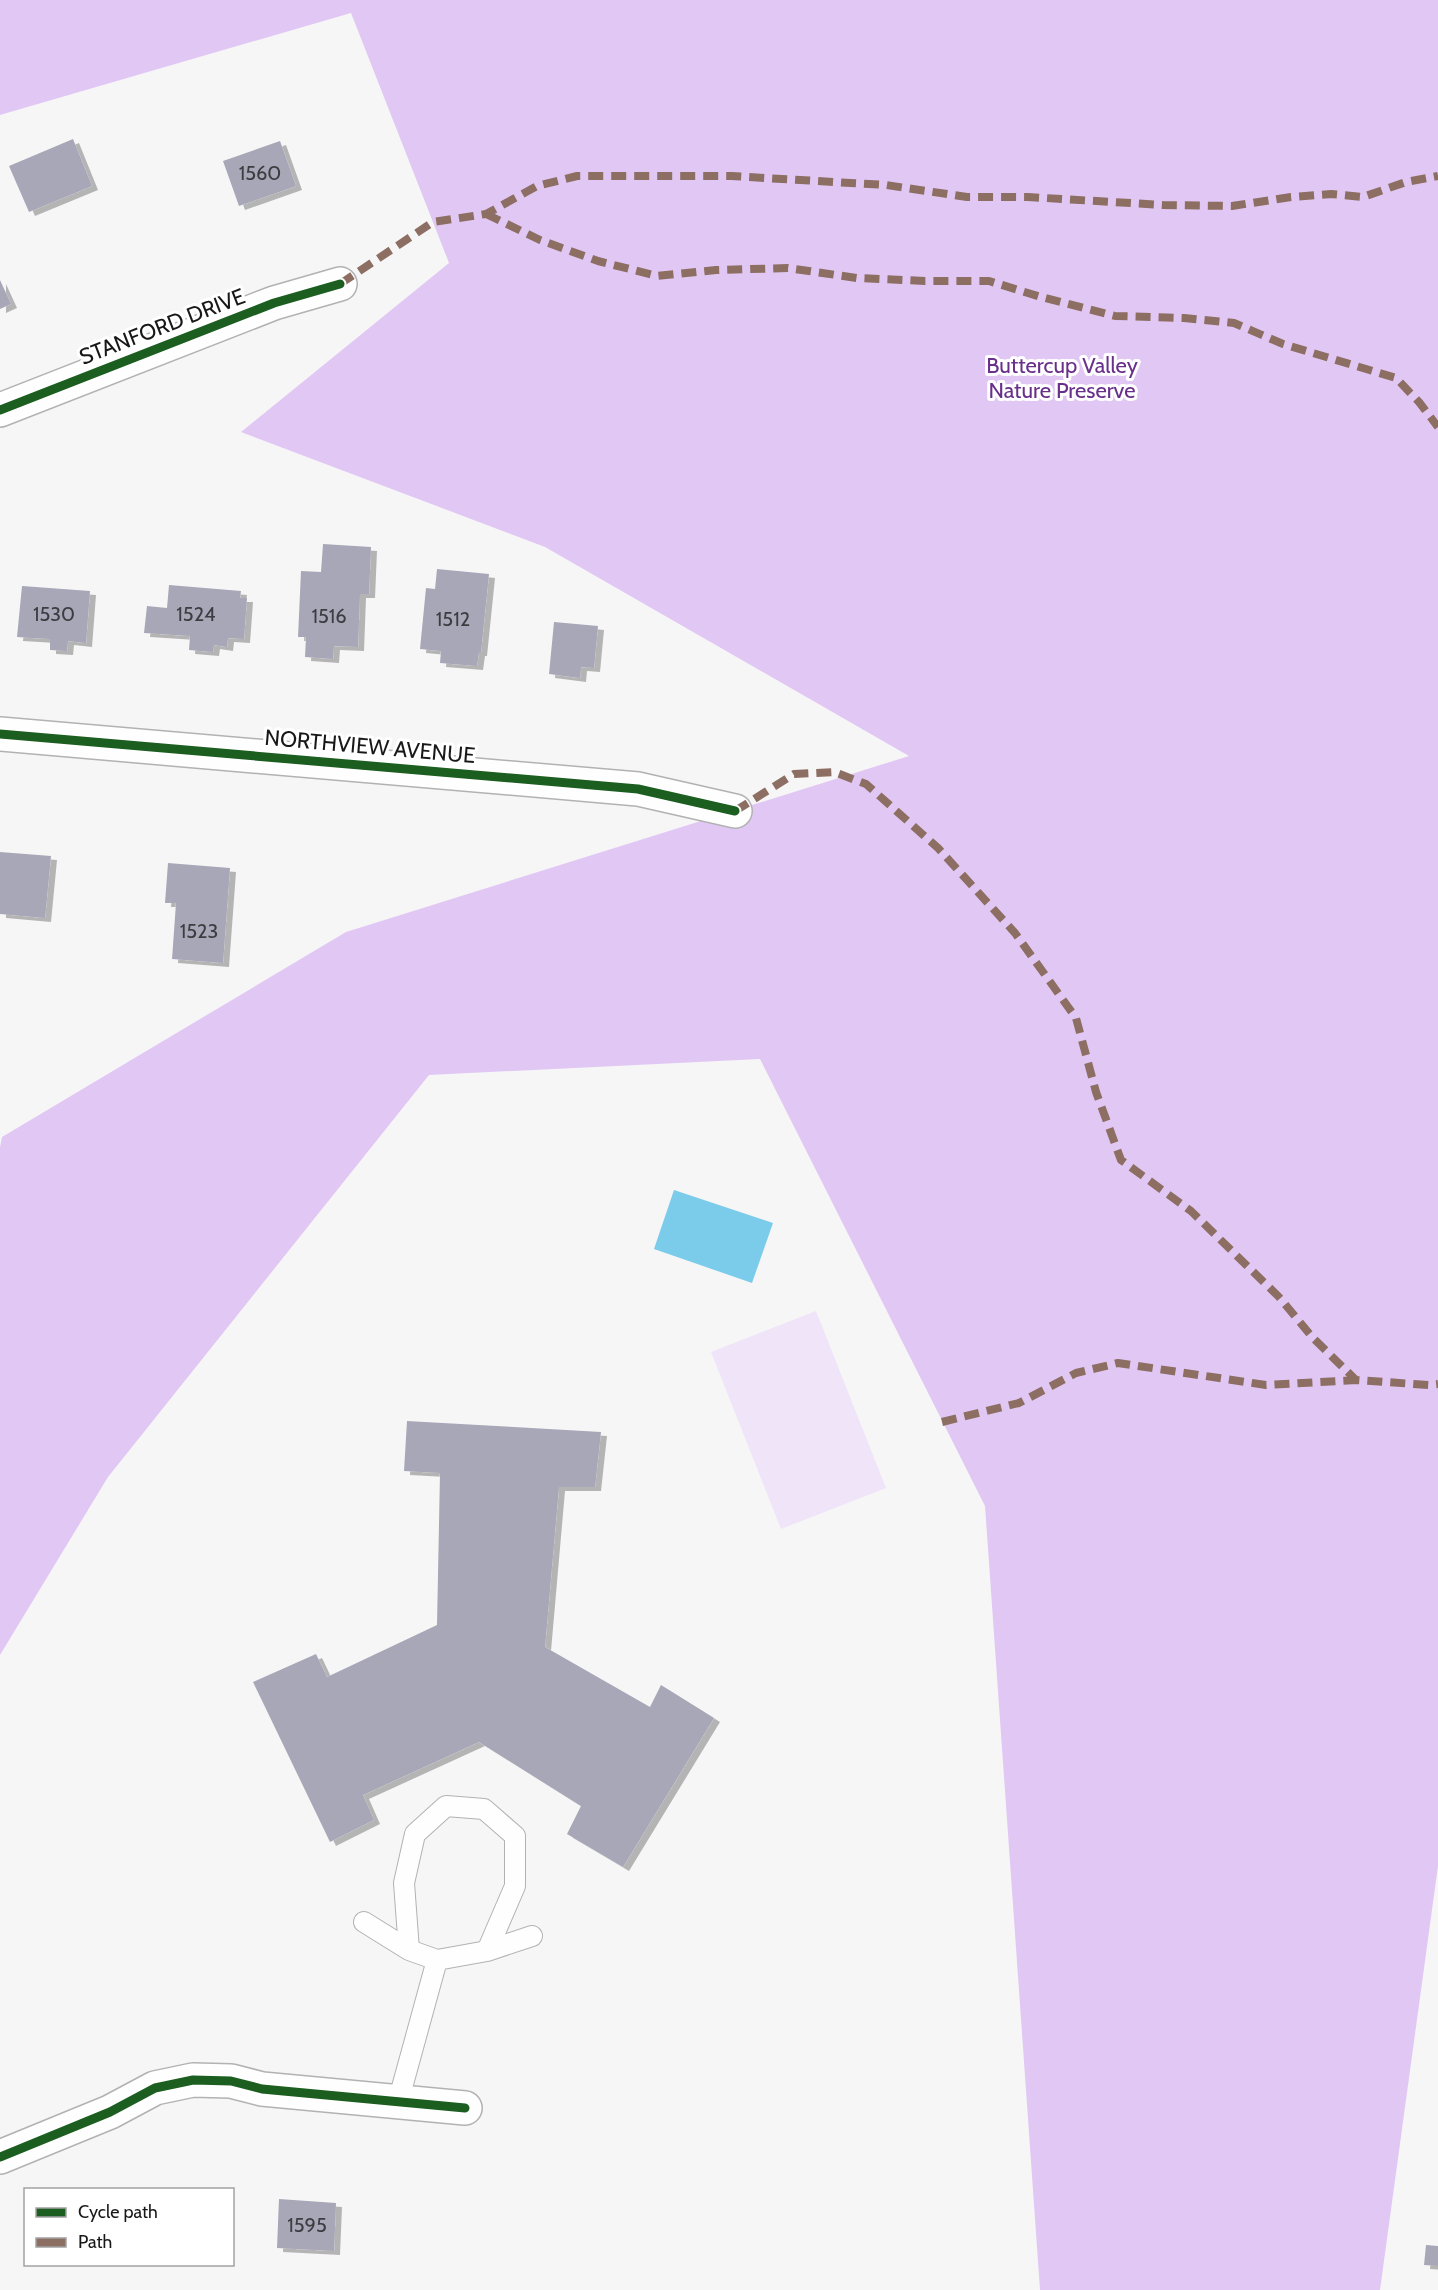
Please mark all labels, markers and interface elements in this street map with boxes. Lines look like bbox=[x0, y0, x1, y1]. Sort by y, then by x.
house number: 1560 bbox=[239, 161, 281, 185]
street label: STANFORD DRIVE bbox=[75, 282, 249, 370]
park label: Buttercup Valley Nature Preserve bbox=[986, 352, 1138, 404]
house number: 1530 bbox=[33, 602, 75, 626]
house number: 1524 bbox=[176, 602, 216, 626]
house number: 1516 bbox=[311, 604, 347, 628]
house number: 1512 bbox=[436, 607, 470, 631]
street label: NORTHVIEW AVENUE bbox=[264, 724, 476, 769]
house number: 1523 bbox=[180, 919, 218, 943]
legend bbox=[24, 2188, 234, 2266]
text: Cycle path bbox=[78, 2201, 158, 2223]
house number: 1595 bbox=[287, 2213, 327, 2237]
text: Path bbox=[78, 2231, 112, 2253]

